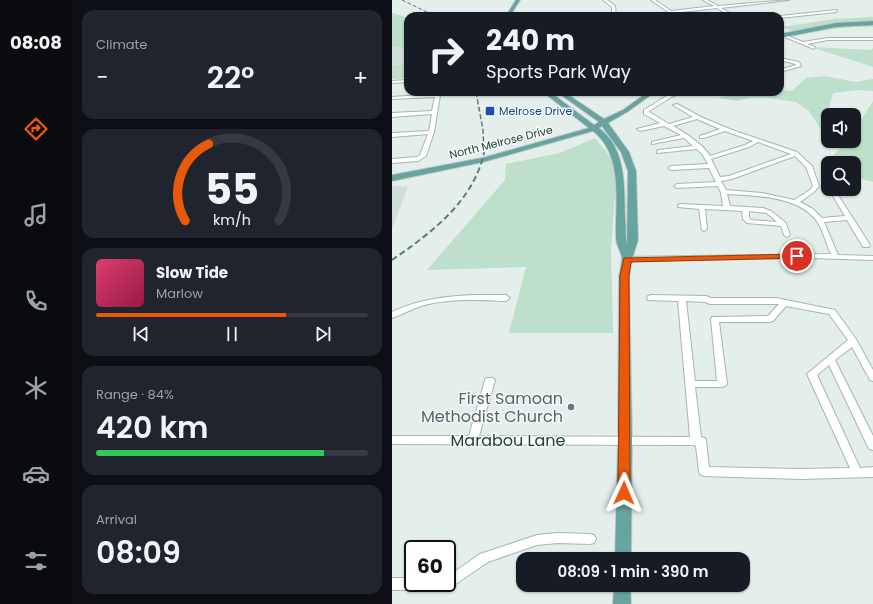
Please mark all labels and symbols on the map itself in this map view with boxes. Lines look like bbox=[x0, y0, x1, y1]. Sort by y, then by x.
place label: Melrose Drive bbox=[499, 103, 572, 119]
marker: Melrose Drive bbox=[484, 105, 496, 117]
street label: North Melrose Drive bbox=[448, 121, 555, 163]
pin bbox=[780, 239, 814, 273]
place label: First Samoan Methodist Church bbox=[421, 387, 563, 428]
marker: First Samoan Methodist Church bbox=[566, 402, 576, 412]
street label: Marabou Lane bbox=[451, 429, 565, 452]
position arrow bbox=[603, 472, 645, 514]
speed limit sign: 60 bbox=[404, 540, 456, 592]

